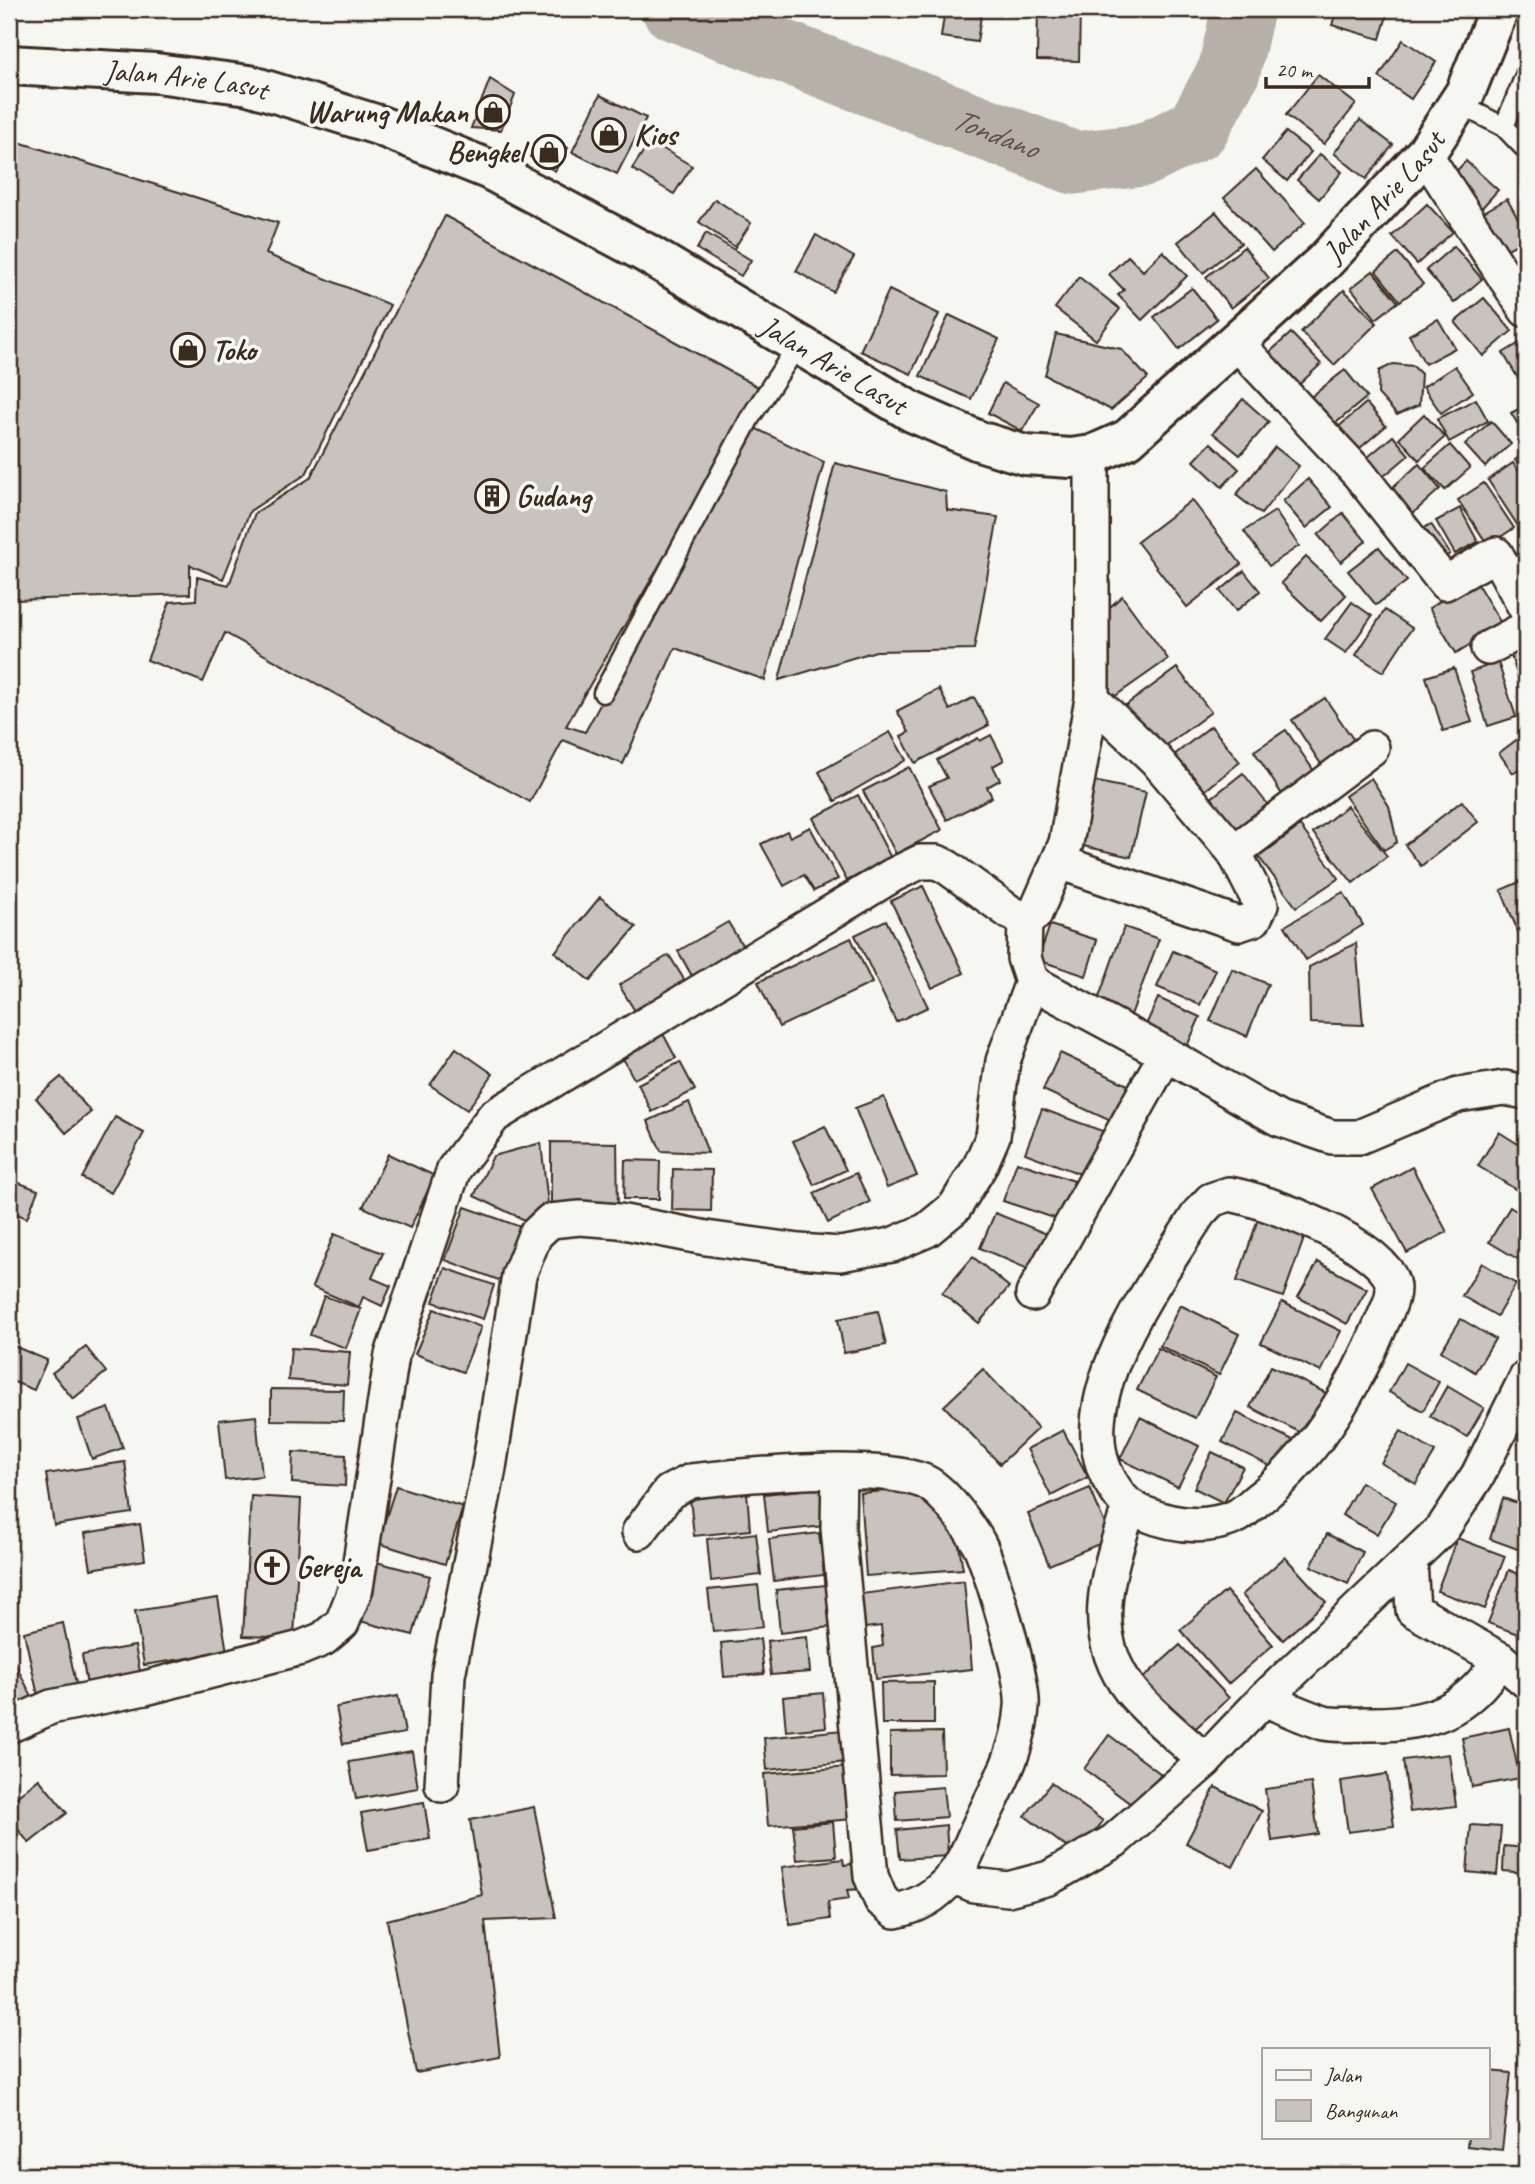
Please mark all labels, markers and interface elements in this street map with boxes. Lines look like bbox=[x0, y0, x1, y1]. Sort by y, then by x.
scale bar bbox=[1266, 46, 1369, 90]
street label: Jalan Arie Lasut bbox=[102, 51, 276, 110]
text: 20 m bbox=[1276, 57, 1314, 83]
place label: Warung Makan bbox=[306, 93, 469, 131]
shop icon: Warung Makan bbox=[474, 93, 512, 131]
water label: Tondano bbox=[946, 98, 1047, 170]
shop icon: Kios bbox=[590, 116, 628, 154]
place label: Kios bbox=[634, 116, 680, 154]
street label: Jalan Arie Lasut bbox=[1313, 122, 1455, 272]
place label: Bengkel bbox=[447, 133, 530, 171]
shop icon: Bengkel bbox=[530, 133, 568, 171]
street label: Jalan Arie Lasut bbox=[752, 306, 917, 425]
shop icon: Toko bbox=[169, 331, 207, 369]
place label: Toko bbox=[212, 331, 259, 369]
building icon: Gudang bbox=[473, 477, 511, 515]
place label: Gudang bbox=[516, 477, 593, 515]
church icon: Gereja bbox=[253, 1548, 291, 1586]
place label: Gereja bbox=[296, 1548, 363, 1586]
legend bbox=[1262, 2048, 1490, 2138]
text: Jalan bbox=[1324, 2062, 1362, 2088]
text: Bangunan bbox=[1325, 2098, 1398, 2124]

